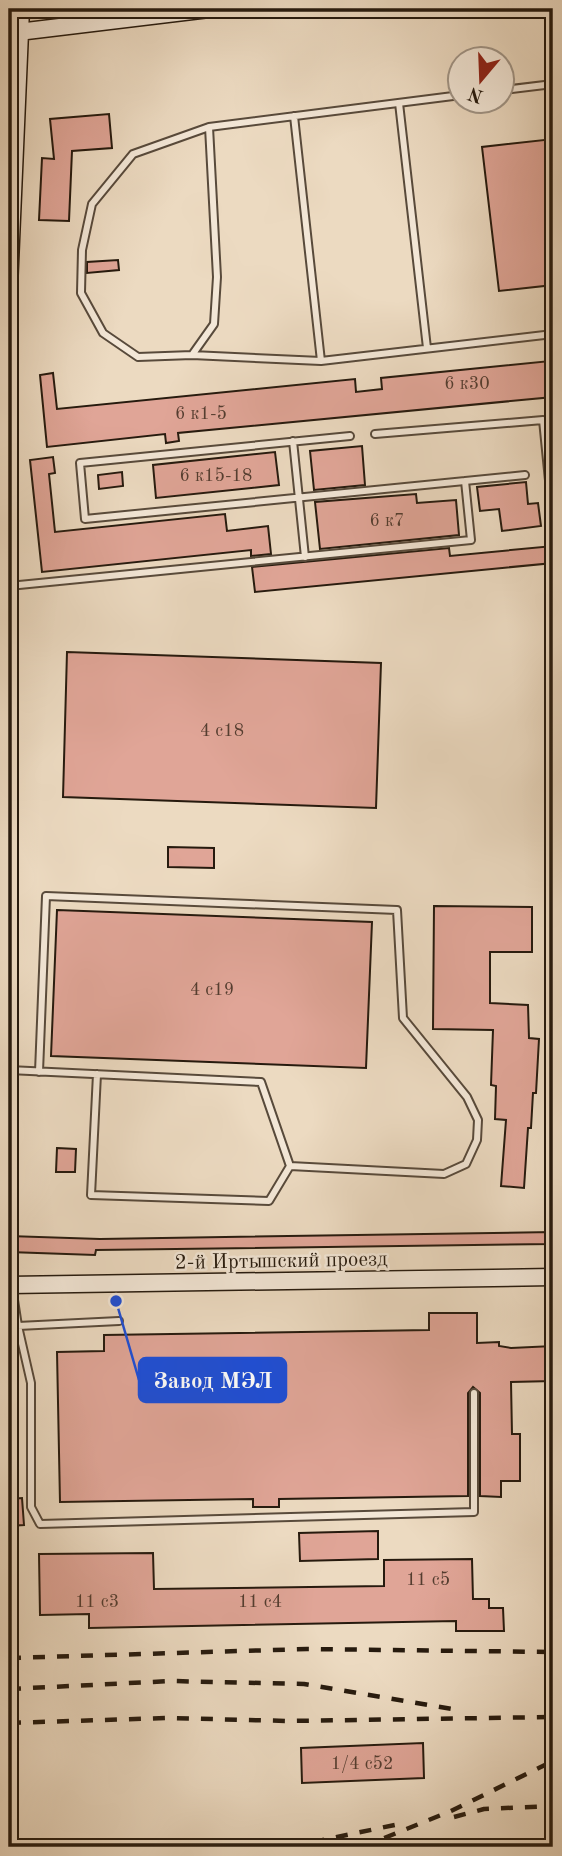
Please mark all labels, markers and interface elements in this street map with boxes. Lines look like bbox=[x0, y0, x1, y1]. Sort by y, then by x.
north arrow bbox=[447, 46, 516, 116]
text: N bbox=[466, 82, 486, 105]
house number: 6 к30 bbox=[444, 375, 490, 393]
house number: 6 к1-5 bbox=[175, 405, 227, 423]
house number: 6 к15-18 bbox=[180, 467, 252, 485]
house number: 6 к7 bbox=[370, 512, 404, 530]
house number: 4 с18 bbox=[200, 722, 244, 740]
house number: 4 с19 bbox=[190, 981, 234, 999]
street label: 2-й Иртышский проезд bbox=[174, 1249, 388, 1274]
callout: Завод МЭЛ bbox=[139, 1358, 286, 1402]
text: Завод МЭЛ bbox=[153, 1370, 273, 1393]
house number: 11 с5 bbox=[406, 1571, 450, 1589]
house number: 11 с3 bbox=[75, 1593, 119, 1611]
house number: 11 с4 bbox=[238, 1593, 282, 1611]
house number: 1/4 с52 bbox=[331, 1755, 393, 1773]

